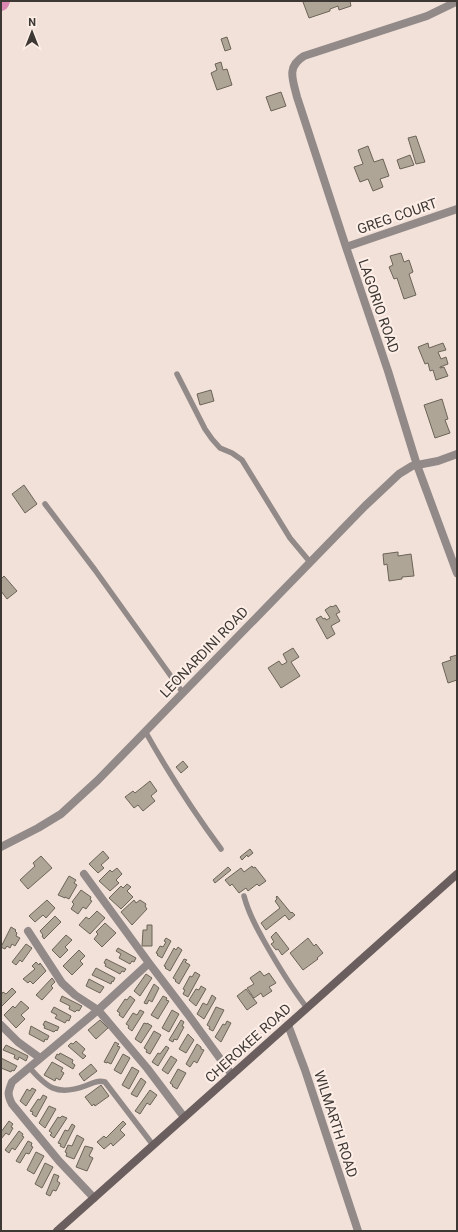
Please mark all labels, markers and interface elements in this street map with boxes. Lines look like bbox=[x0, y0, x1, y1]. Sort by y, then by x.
north arrow bbox=[12, 12, 52, 52]
text: N bbox=[28, 16, 36, 29]
street label: GREG COURT bbox=[355, 195, 440, 237]
street label: LAGORIO ROAD bbox=[356, 257, 402, 355]
street label: LEONARDINI ROAD bbox=[157, 603, 251, 701]
street label: CHEROKEE ROAD bbox=[202, 1000, 294, 1086]
street label: WILMARTH ROAD bbox=[311, 1068, 361, 1180]

